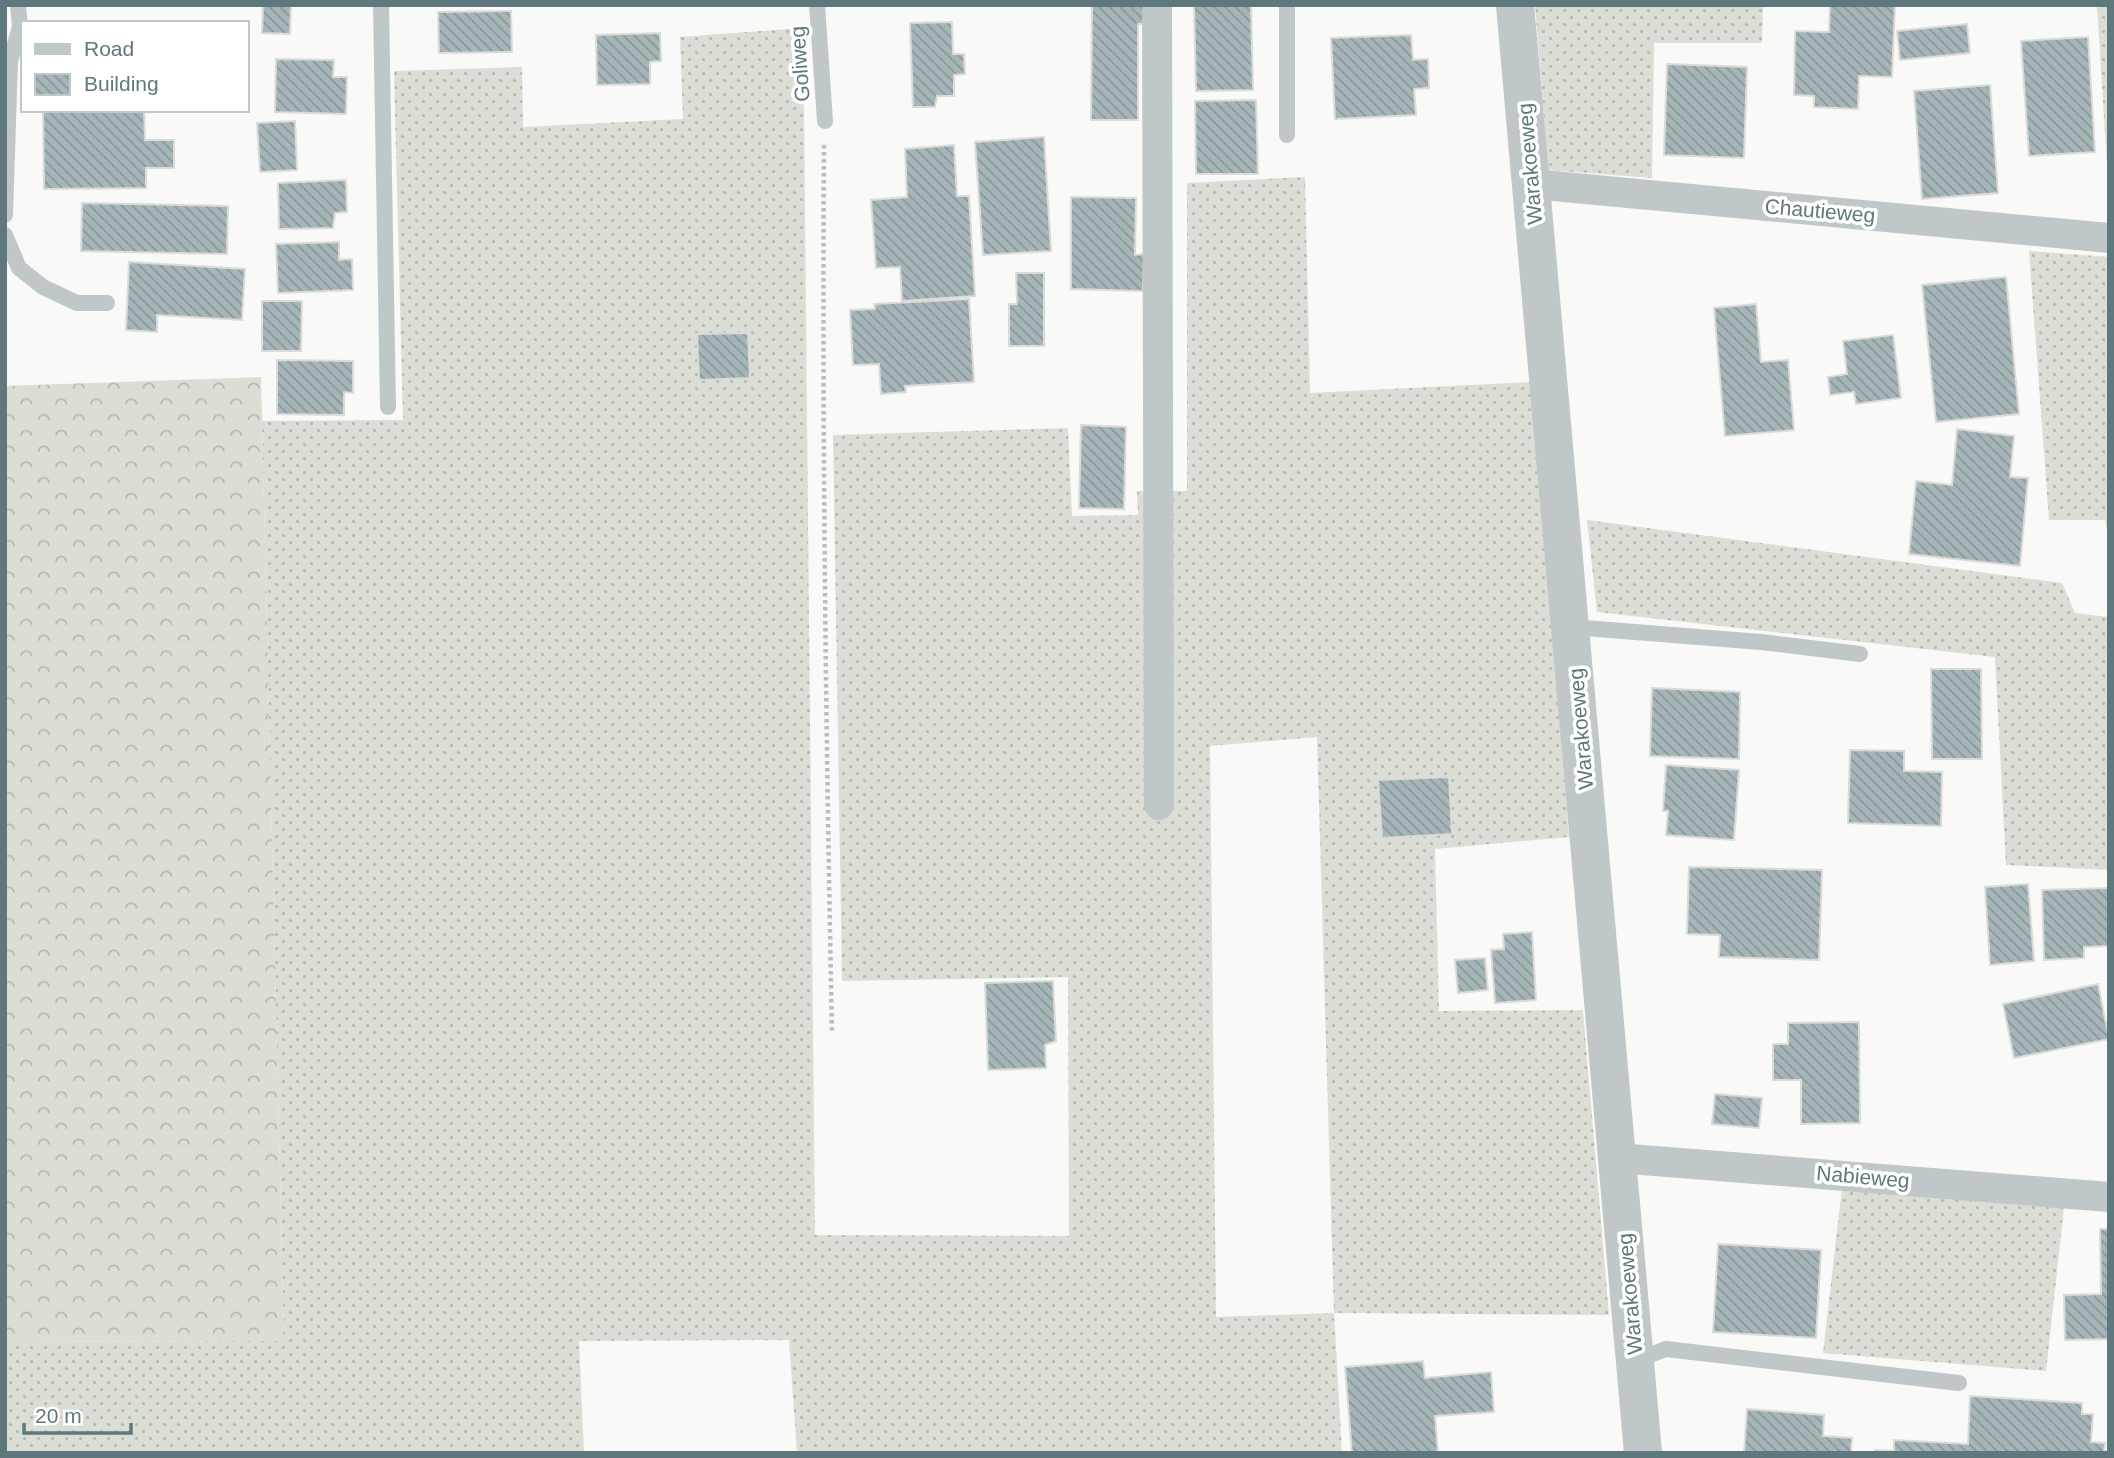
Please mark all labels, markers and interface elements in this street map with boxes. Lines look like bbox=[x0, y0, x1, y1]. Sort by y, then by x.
legend bbox=[21, 21, 248, 112]
street label: Goliweg bbox=[785, 25, 814, 103]
text: Road bbox=[84, 37, 134, 60]
text: Building bbox=[84, 72, 159, 95]
street label: Warakoeweg bbox=[1513, 102, 1546, 226]
street label: Chautieweg bbox=[1764, 194, 1876, 227]
street label: Warakoeweg bbox=[1564, 667, 1597, 791]
street label: Nabieweg bbox=[1816, 1161, 1911, 1192]
street label: Warakoeweg bbox=[1613, 1232, 1646, 1356]
scale bar bbox=[24, 1392, 131, 1436]
text: 20 m bbox=[35, 1404, 82, 1427]

